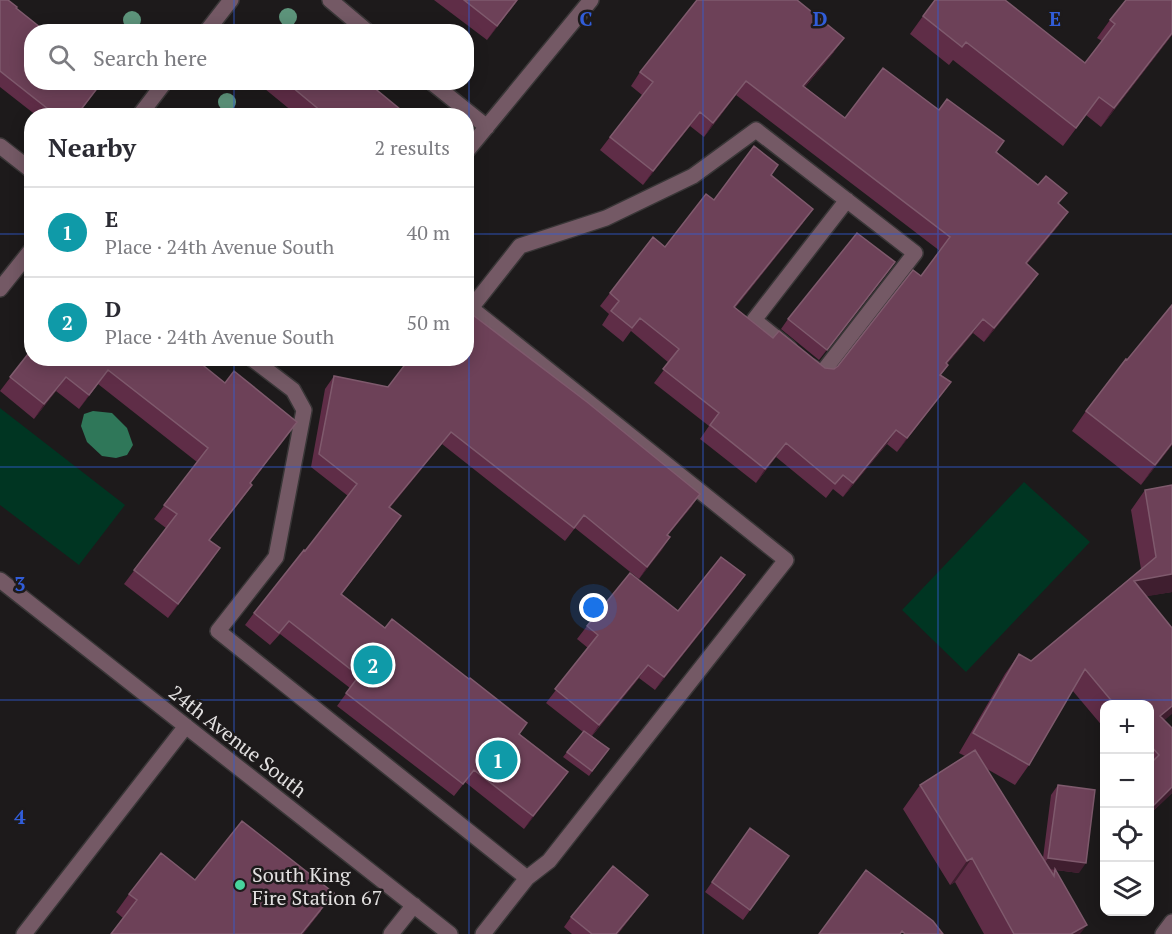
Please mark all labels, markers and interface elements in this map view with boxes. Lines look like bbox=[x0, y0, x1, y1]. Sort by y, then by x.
text: C bbox=[579, 5, 593, 32]
text: D bbox=[813, 5, 827, 32]
text: E bbox=[1049, 5, 1061, 32]
search box bbox=[24, 24, 474, 90]
icon: search bbox=[45, 41, 78, 74]
text: Search here bbox=[93, 43, 207, 72]
text: Nearby bbox=[48, 130, 136, 164]
text: 2 results bbox=[375, 134, 450, 161]
text: E bbox=[105, 204, 118, 233]
text: 1 bbox=[62, 219, 73, 246]
text: 40 m bbox=[407, 219, 450, 246]
text: Place · 24th Avenue South bbox=[105, 233, 334, 260]
text: D bbox=[105, 294, 121, 323]
text: 2 bbox=[62, 309, 73, 336]
text: 50 m bbox=[407, 309, 450, 336]
text: Place · 24th Avenue South bbox=[105, 323, 334, 350]
text: 3 bbox=[14, 570, 26, 597]
your location bbox=[579, 593, 608, 622]
pin: 2 bbox=[354, 642, 392, 688]
street label: 24th Avenue South bbox=[164, 679, 313, 803]
map controls bbox=[1100, 700, 1154, 916]
button: + bbox=[1100, 700, 1154, 754]
pin: 1 bbox=[478, 738, 518, 783]
button: − bbox=[1100, 754, 1154, 808]
text: 4 bbox=[14, 803, 26, 830]
button: locate bbox=[1100, 808, 1154, 862]
place label: South King Fire Station 67 bbox=[252, 861, 382, 911]
button: layers bbox=[1100, 862, 1154, 916]
marker: South King Fire Station 67 bbox=[233, 878, 247, 892]

